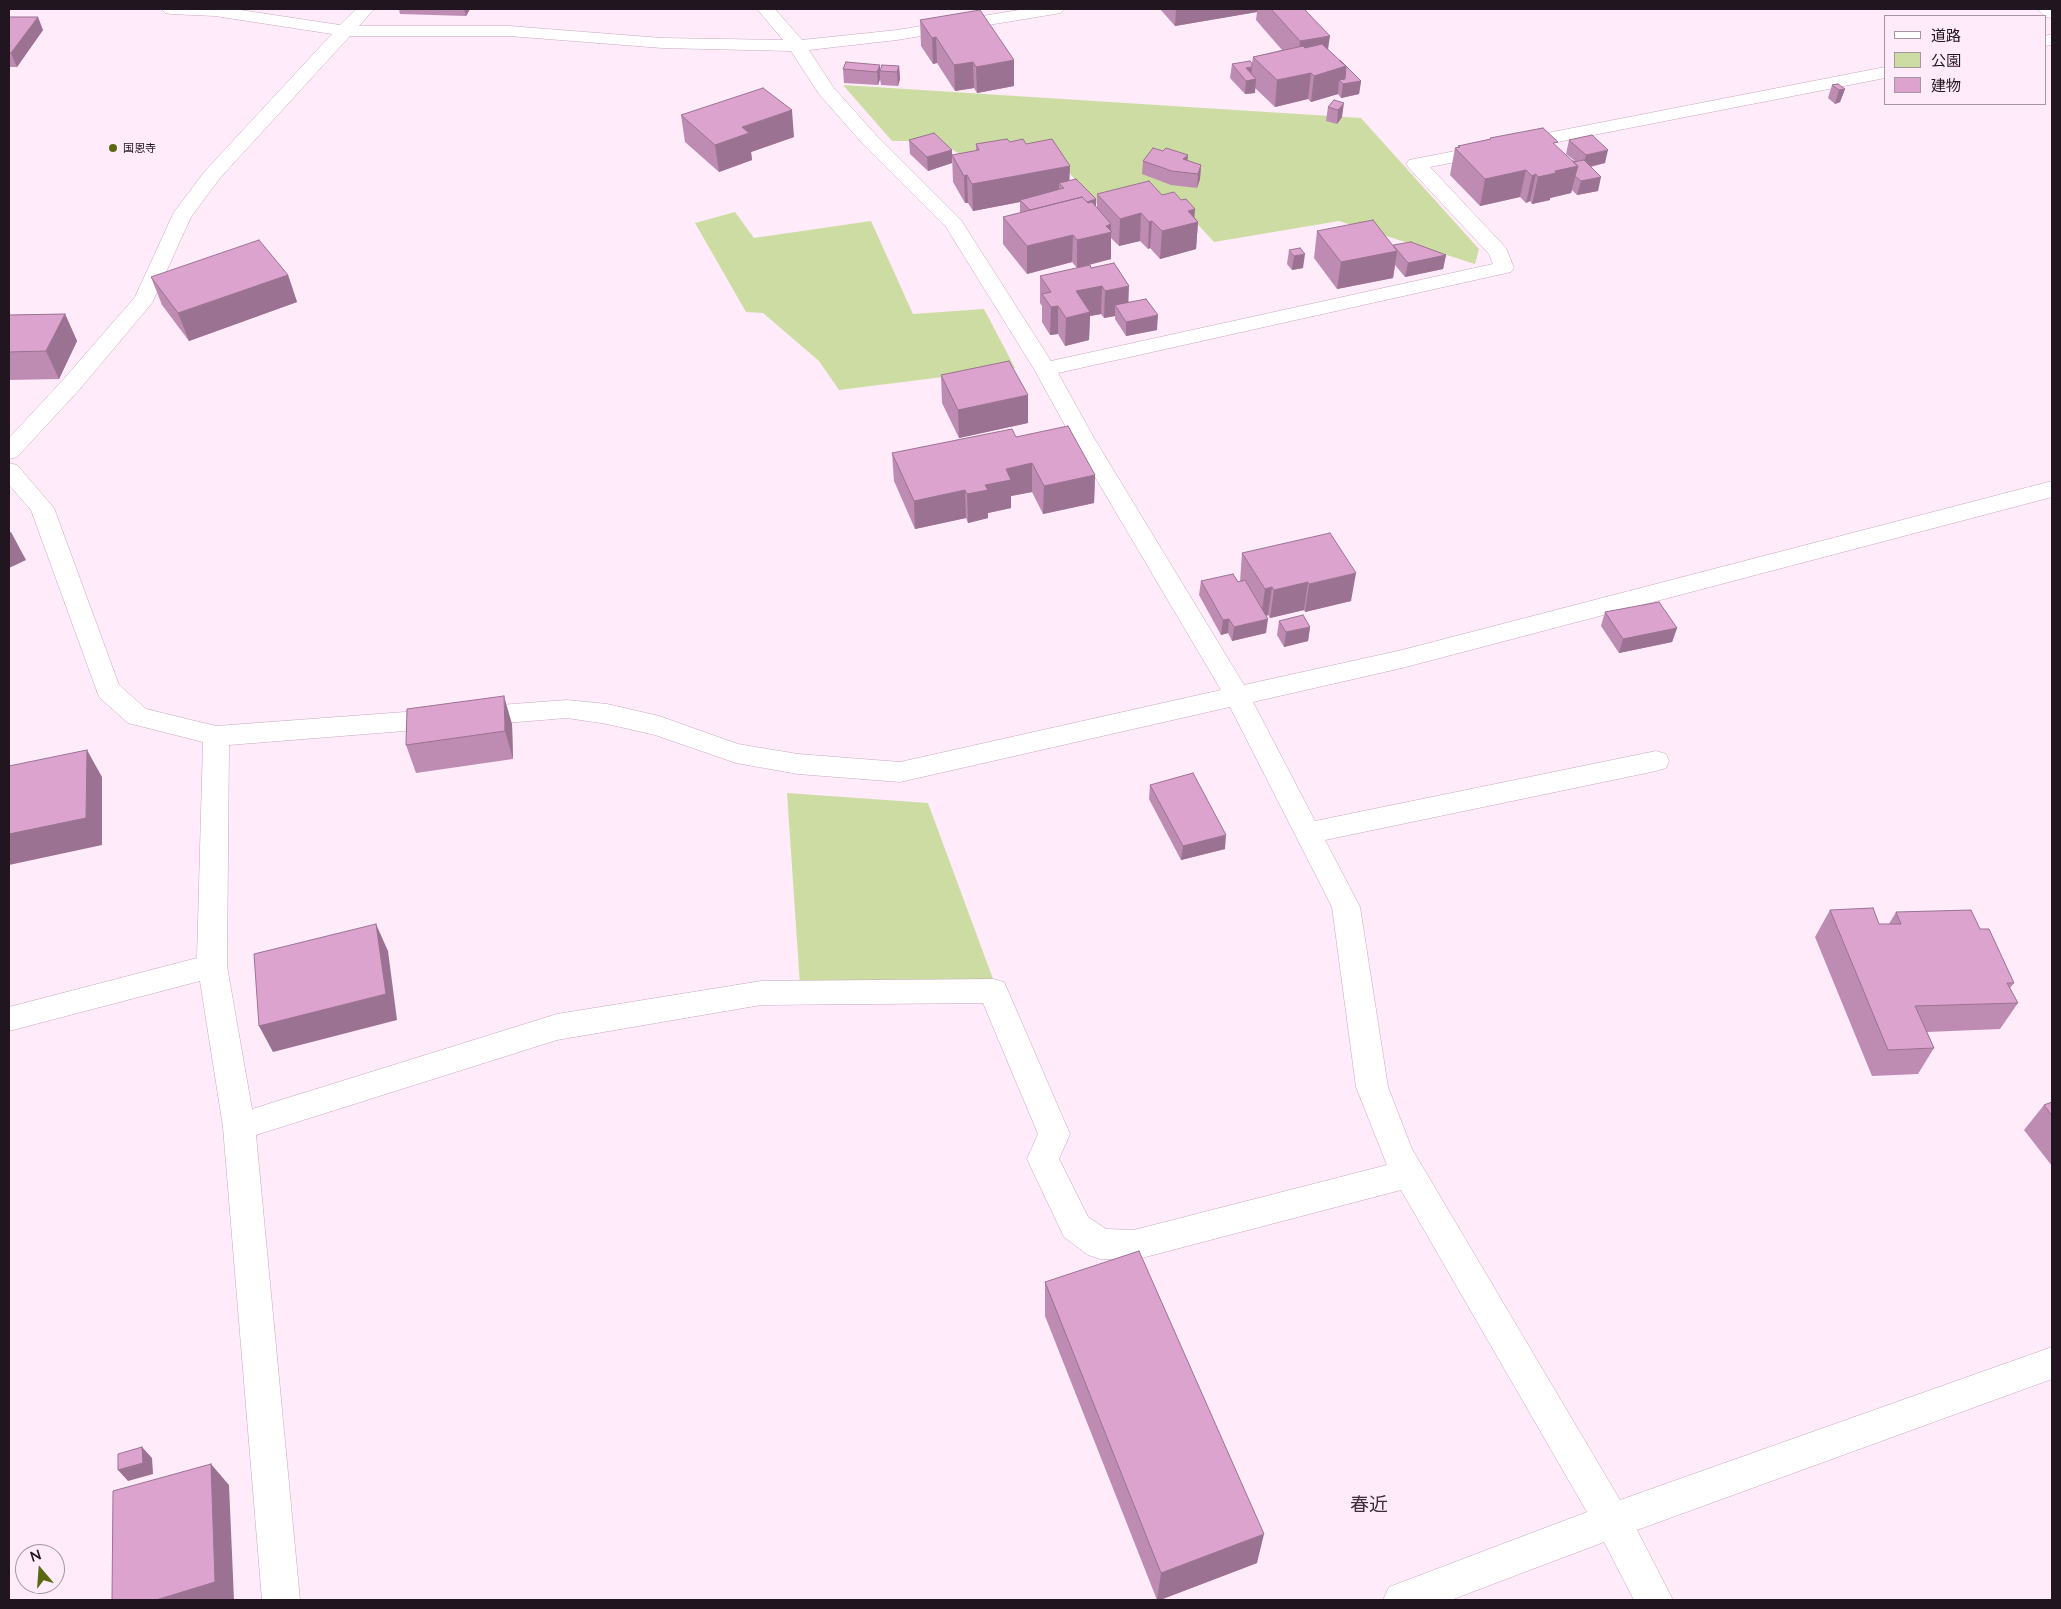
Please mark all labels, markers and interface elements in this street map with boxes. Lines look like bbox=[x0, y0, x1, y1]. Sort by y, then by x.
legend bbox=[1884, 15, 2046, 105]
text: 道路 bbox=[1931, 26, 1961, 44]
text: 公園 bbox=[1931, 51, 1961, 69]
text: 建物 bbox=[1931, 76, 1961, 94]
place label: 国恩寺 bbox=[123, 141, 156, 155]
marker: 国恩寺 bbox=[107, 142, 119, 154]
district label: 春近 bbox=[1350, 1494, 1388, 1516]
north arrow bbox=[15, 1544, 65, 1594]
text: N bbox=[28, 1545, 43, 1565]

